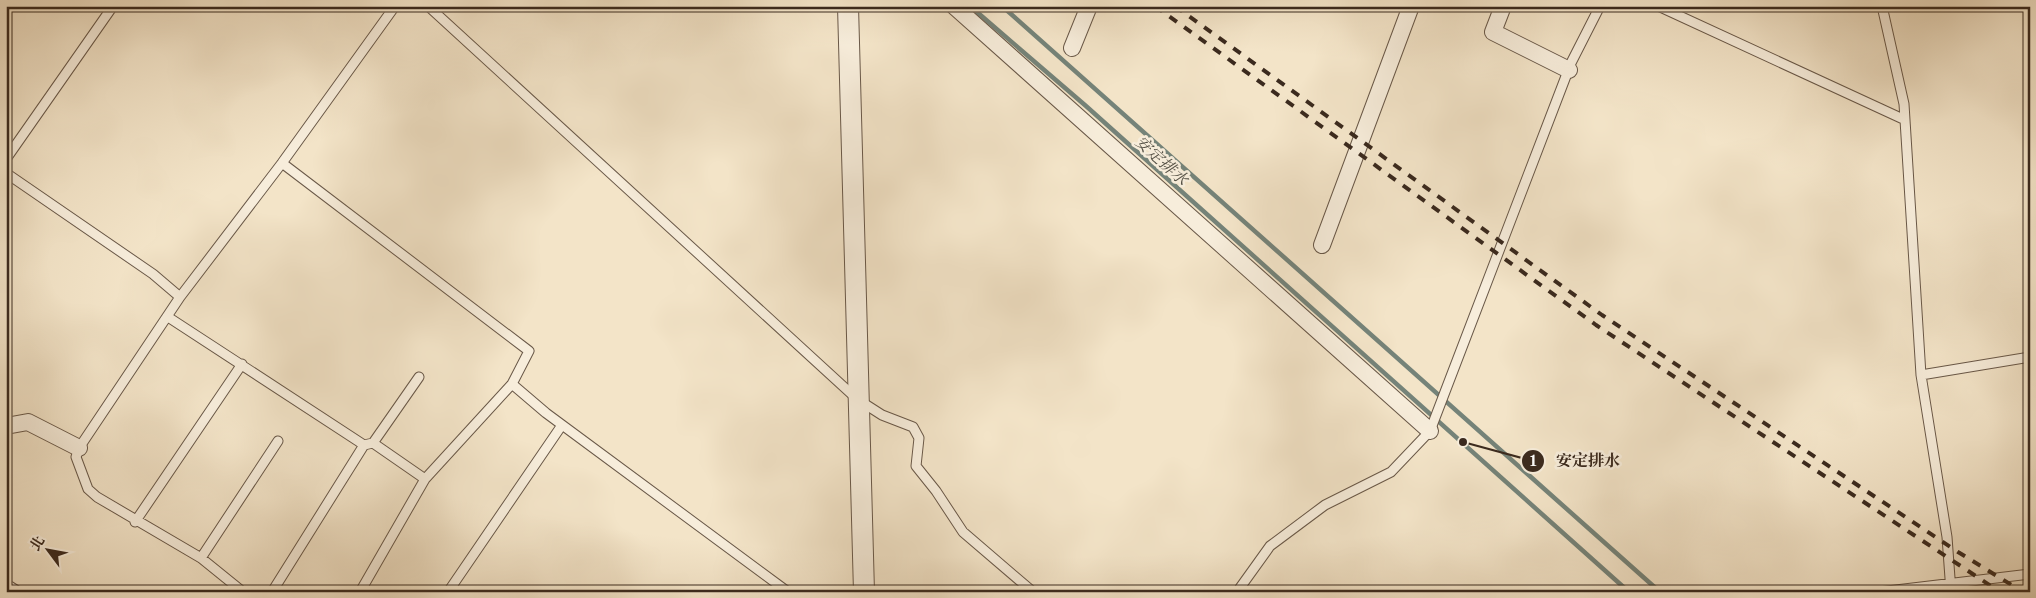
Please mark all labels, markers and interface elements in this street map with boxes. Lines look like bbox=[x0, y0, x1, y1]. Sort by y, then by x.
water label: 安定排水 bbox=[1132, 131, 1194, 190]
callout: 安定排水 bbox=[1521, 445, 1630, 476]
text: 安定排水 bbox=[1556, 450, 1620, 470]
text: 1 bbox=[1530, 451, 1537, 470]
north arrow bbox=[22, 526, 72, 576]
text: 北 bbox=[26, 532, 48, 554]

